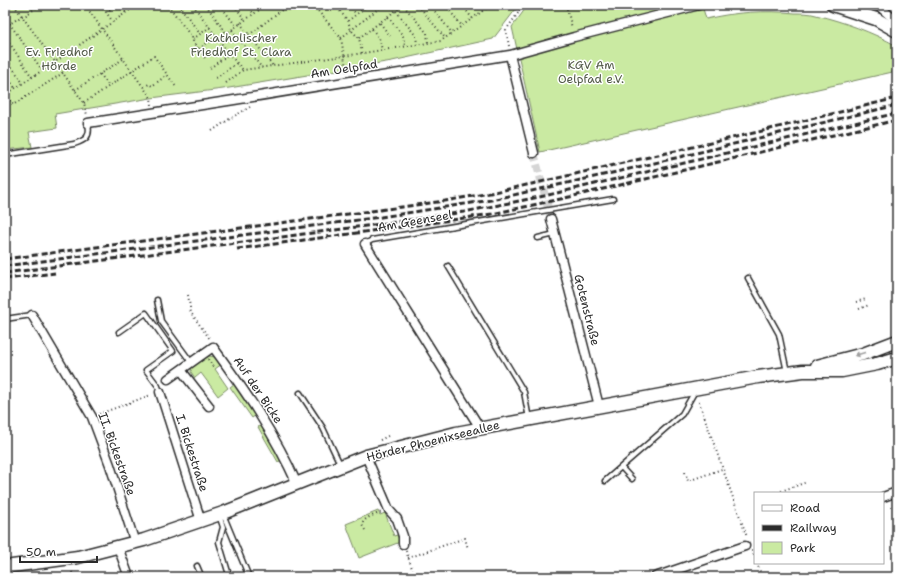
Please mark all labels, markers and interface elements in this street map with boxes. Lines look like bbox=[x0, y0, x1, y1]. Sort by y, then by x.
park label: Katholischer Friedhof St. Clara bbox=[190, 30, 292, 60]
park label: Ev. Friedhof Hörde bbox=[25, 44, 93, 74]
street label: Am Oelpfad bbox=[309, 56, 379, 82]
park label: KGV Am Oelpfad e.V. bbox=[558, 57, 624, 87]
street label: Am Geenseel bbox=[376, 206, 454, 235]
street label: Gotenstraße bbox=[570, 273, 604, 348]
one-way arrow bbox=[854, 351, 866, 357]
street label: Auf der Bicke bbox=[230, 353, 286, 427]
street label: II. Bickestraße bbox=[95, 410, 140, 498]
street label: I. Bickestraße bbox=[172, 412, 212, 494]
street label: Hörder Phoenixseeallee bbox=[365, 417, 502, 465]
legend bbox=[754, 492, 884, 564]
text: Road bbox=[790, 500, 821, 516]
text: Railway bbox=[790, 520, 837, 536]
scale bar bbox=[20, 538, 97, 564]
text: Park bbox=[790, 540, 816, 556]
text: 50 m bbox=[26, 544, 56, 560]

